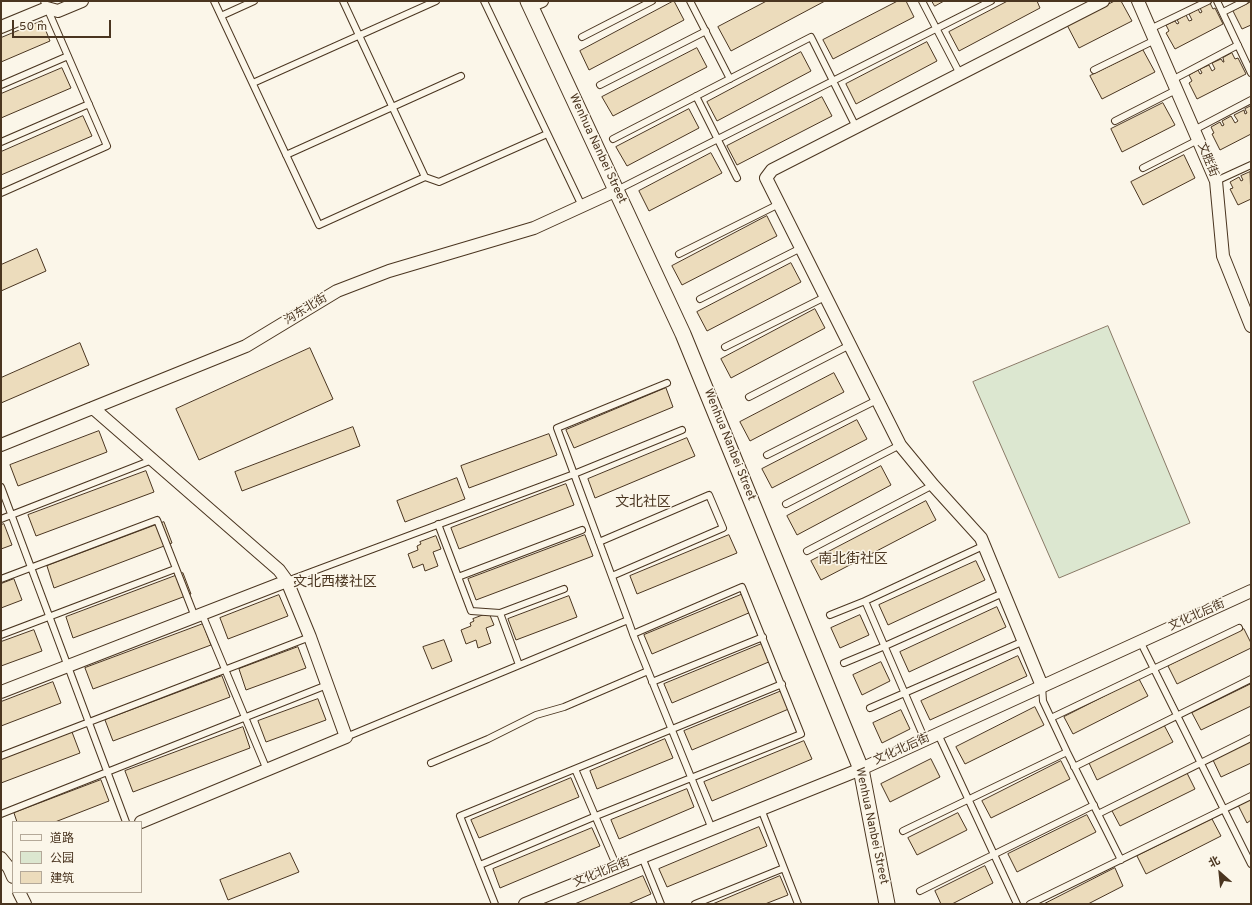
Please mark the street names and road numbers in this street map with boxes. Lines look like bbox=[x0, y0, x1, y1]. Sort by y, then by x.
street label: Wenhua Nanbei Street bbox=[565, 92, 629, 206]
street label: 文胜街 bbox=[1194, 141, 1220, 179]
street label: 沟东北街 bbox=[282, 291, 330, 329]
street label: Wenhua Nanbei Street bbox=[700, 387, 758, 503]
street label: 文化北后街 bbox=[1167, 597, 1227, 635]
street label: 文化北后街 bbox=[872, 731, 932, 769]
street label: Wenhua Nanbei Street bbox=[852, 766, 890, 886]
street label: 文化北后街 bbox=[571, 855, 633, 891]

